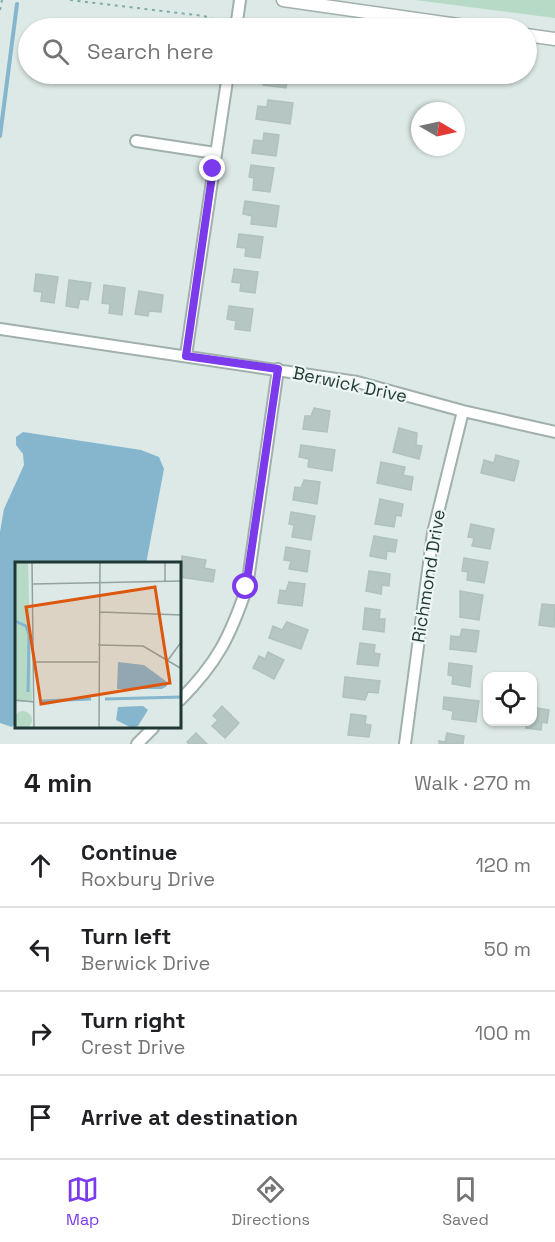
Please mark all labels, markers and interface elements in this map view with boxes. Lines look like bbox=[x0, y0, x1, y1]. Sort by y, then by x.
search box bbox=[18, 18, 537, 84]
icon: search bbox=[39, 35, 72, 68]
text: Search here bbox=[87, 37, 214, 65]
north arrow bbox=[411, 102, 465, 156]
route end bbox=[199, 155, 225, 181]
street label: Berwick Drive bbox=[291, 361, 409, 407]
street label: Richmond Drive bbox=[406, 508, 450, 644]
inset map bbox=[15, 562, 182, 729]
route start bbox=[232, 573, 258, 599]
map controls bbox=[483, 672, 537, 726]
button: locate bbox=[483, 672, 537, 726]
text: 4 min bbox=[24, 766, 92, 800]
text: Walk · 270 m bbox=[414, 770, 531, 796]
text: Continue bbox=[81, 838, 177, 866]
icon: ahead bbox=[24, 849, 57, 882]
text: 120 m bbox=[475, 852, 531, 878]
text: Roxbury Drive bbox=[81, 866, 215, 892]
text: Turn left bbox=[81, 922, 171, 950]
icon: left bbox=[24, 933, 57, 966]
text: 50 m bbox=[484, 936, 531, 962]
text: Berwick Drive bbox=[81, 950, 210, 976]
text: Turn right bbox=[81, 1006, 186, 1034]
icon: right bbox=[24, 1017, 57, 1050]
text: 100 m bbox=[475, 1020, 531, 1046]
text: Crest Drive bbox=[81, 1034, 185, 1060]
icon: arrive bbox=[24, 1101, 57, 1134]
text: Arrive at destination bbox=[81, 1103, 298, 1131]
tab: Map bbox=[66, 1173, 99, 1230]
tab: Directions bbox=[232, 1173, 310, 1230]
tab: Saved bbox=[442, 1173, 489, 1230]

